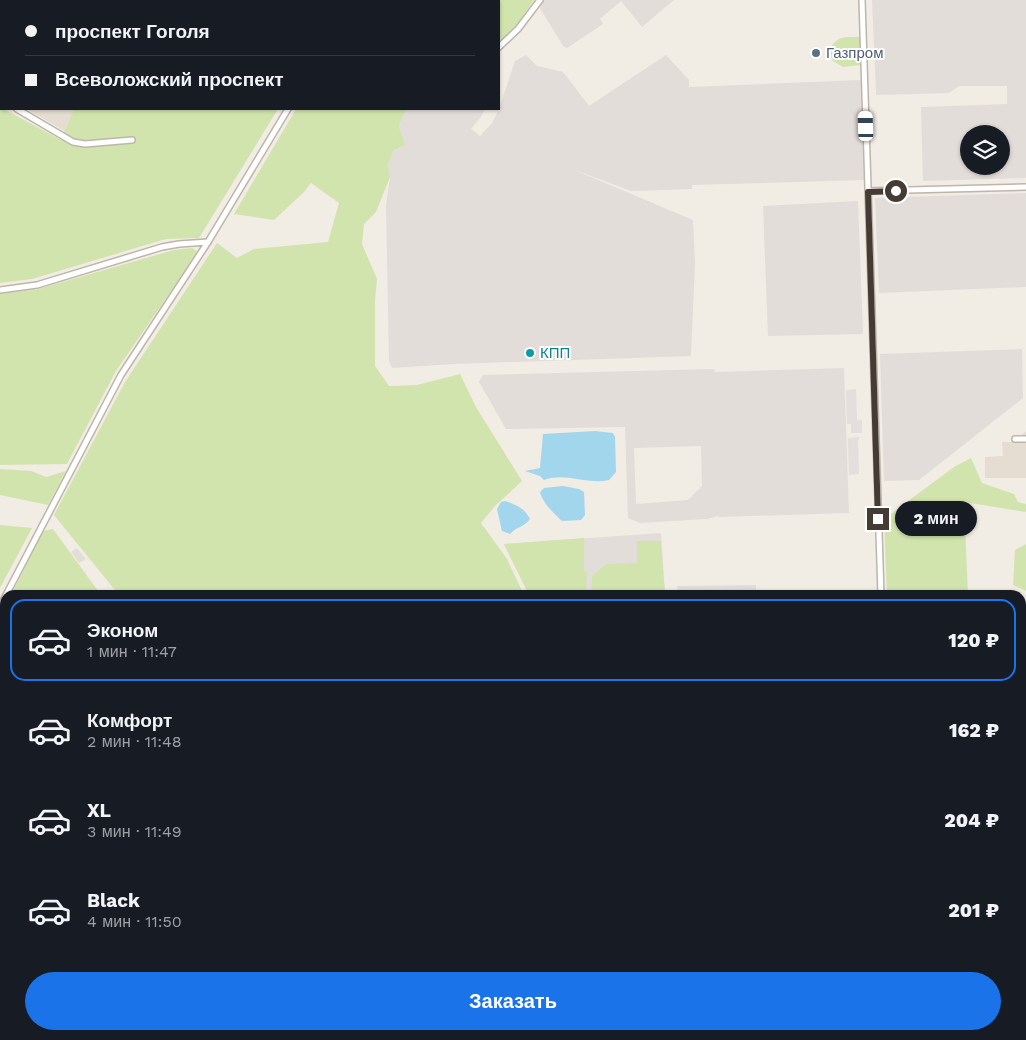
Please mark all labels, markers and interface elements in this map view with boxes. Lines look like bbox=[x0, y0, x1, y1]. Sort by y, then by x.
text: проспект Гоголя bbox=[55, 20, 210, 43]
place label: Газпром bbox=[826, 44, 883, 62]
marker: Газпром bbox=[810, 47, 822, 59]
text: Всеволожский проспект bbox=[55, 68, 284, 91]
car bbox=[857, 111, 874, 141]
map controls bbox=[960, 125, 1010, 175]
button: layers bbox=[960, 125, 1010, 175]
route start bbox=[885, 180, 907, 202]
place label: КПП bbox=[540, 344, 570, 362]
marker: КПП bbox=[524, 347, 536, 359]
callout: 2 мин bbox=[896, 502, 978, 536]
route end bbox=[867, 508, 889, 530]
text: 2 мин bbox=[913, 509, 959, 528]
icon: car bbox=[27, 618, 72, 663]
text: Эконом bbox=[87, 619, 158, 642]
text: 120 ₽ bbox=[948, 629, 999, 652]
text: 1 мин · 11:47 bbox=[87, 642, 177, 661]
icon: car bbox=[27, 708, 72, 753]
text: Комфорт bbox=[87, 709, 172, 732]
text: 162 ₽ bbox=[949, 719, 999, 742]
text: 2 мин · 11:48 bbox=[87, 732, 182, 751]
icon: car bbox=[27, 798, 72, 843]
text: XL bbox=[87, 799, 111, 822]
text: 204 ₽ bbox=[944, 809, 999, 832]
text: 3 мин · 11:49 bbox=[87, 822, 182, 841]
icon: car bbox=[27, 888, 72, 933]
text: Black bbox=[87, 889, 140, 912]
text: 201 ₽ bbox=[948, 899, 999, 922]
text: 4 мин · 11:50 bbox=[87, 912, 182, 931]
button: Заказать bbox=[25, 972, 1001, 1030]

